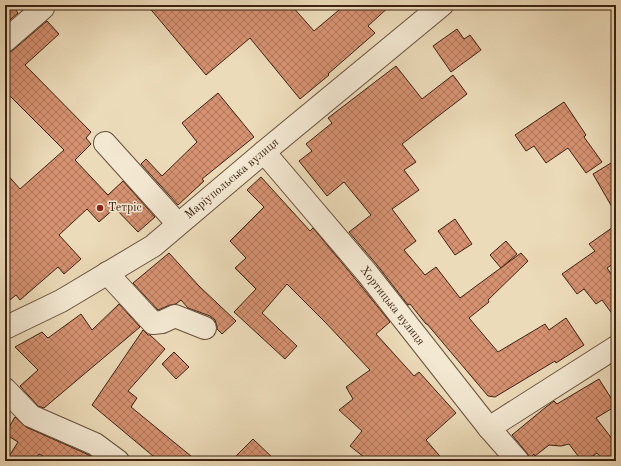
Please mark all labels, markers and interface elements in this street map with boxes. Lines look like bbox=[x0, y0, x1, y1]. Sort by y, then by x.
street label: Маріупольська вулиця bbox=[182, 136, 281, 222]
place label: Тетріс bbox=[108, 201, 142, 214]
marker: Тетріс bbox=[95, 203, 105, 213]
street label: Хортицька вулиця bbox=[358, 264, 426, 348]

